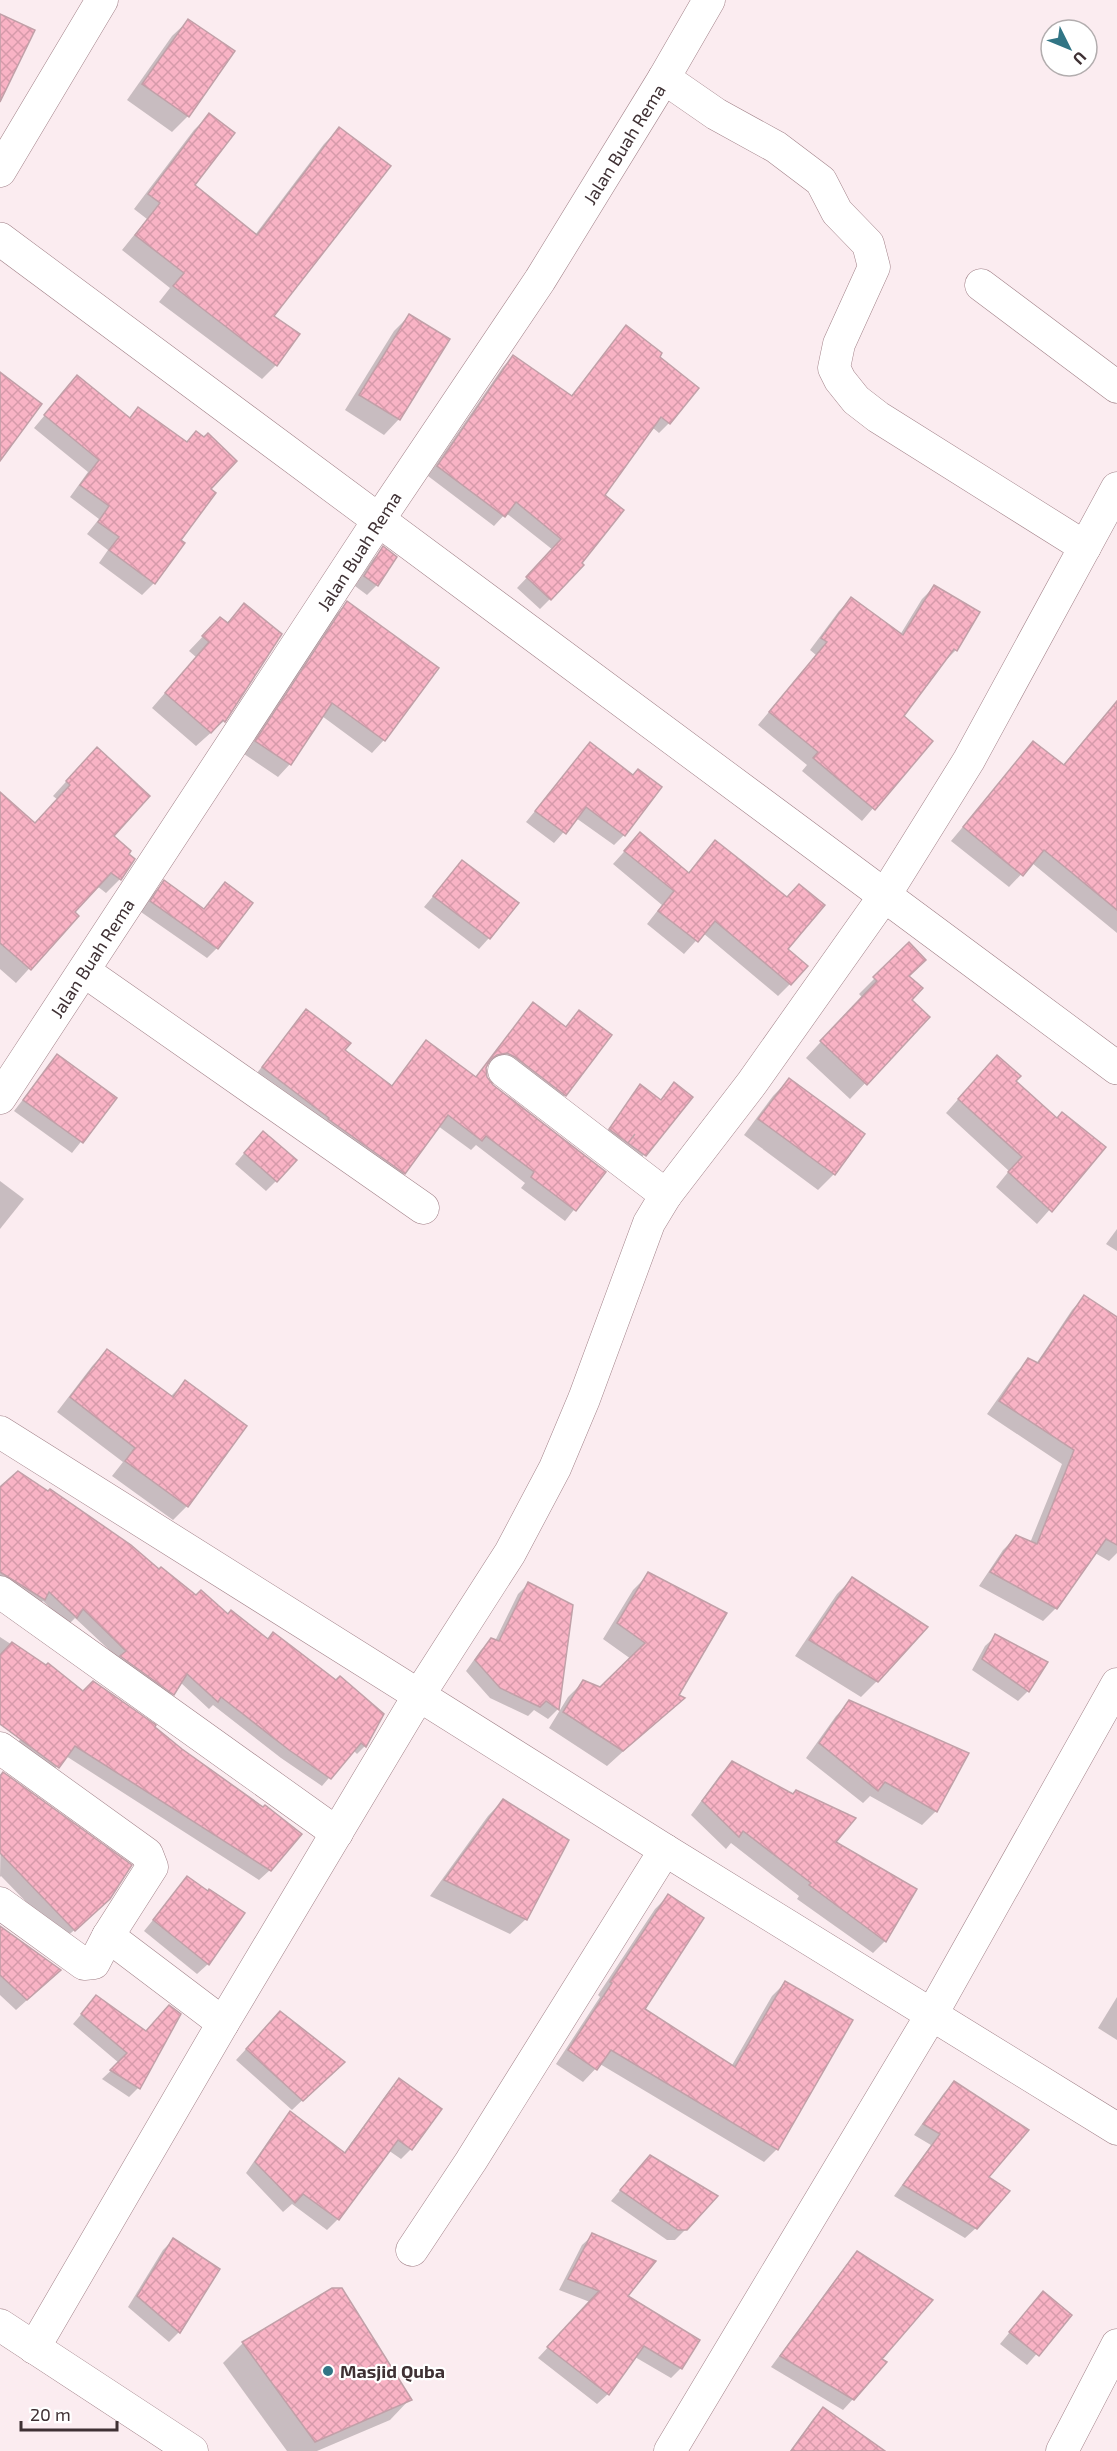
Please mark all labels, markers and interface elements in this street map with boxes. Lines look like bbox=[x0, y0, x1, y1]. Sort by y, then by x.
north arrow bbox=[1039, 18, 1099, 78]
text: U bbox=[1070, 48, 1091, 69]
street label: Jalan Buah Rema bbox=[578, 80, 670, 208]
street label: Jalan Buah Rema bbox=[312, 487, 406, 615]
street label: Jalan Buah Rema bbox=[45, 894, 139, 1022]
place label: Masjid Quba bbox=[340, 2360, 445, 2382]
marker: Masjid Quba bbox=[321, 2364, 335, 2378]
scale bar bbox=[21, 2394, 117, 2432]
text: 20 m bbox=[30, 2403, 71, 2425]

